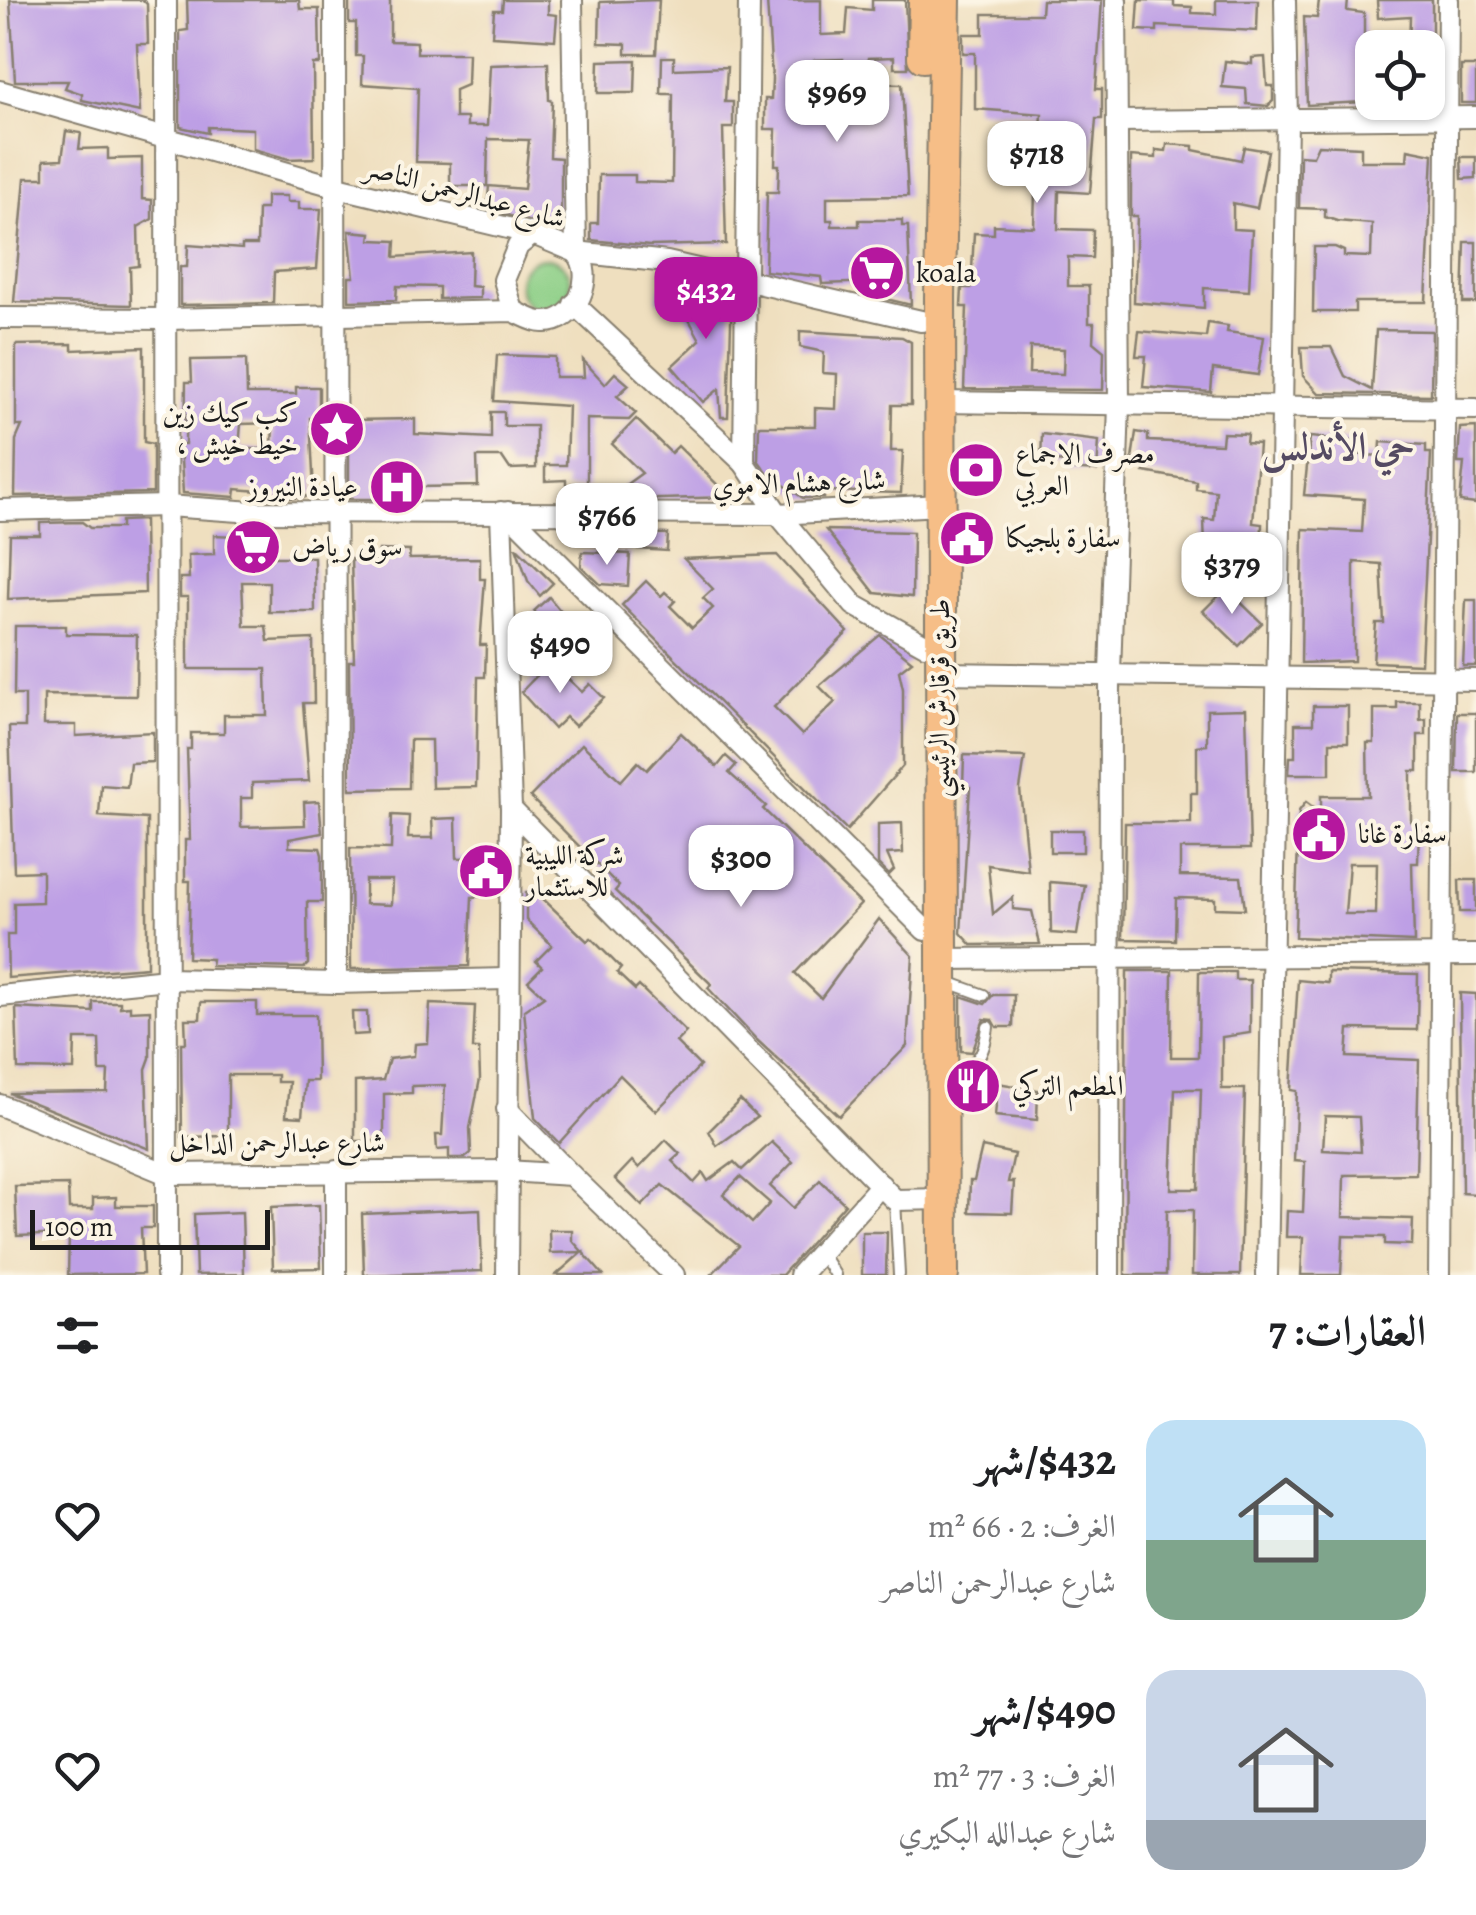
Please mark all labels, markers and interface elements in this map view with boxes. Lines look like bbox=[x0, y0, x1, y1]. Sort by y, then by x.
map controls bbox=[1355, 30, 1445, 120]
button: locate bbox=[1355, 30, 1445, 120]
pin: $969 bbox=[778, 60, 896, 145]
text: $969 bbox=[807, 70, 867, 114]
pin: $718 bbox=[978, 121, 1096, 206]
text: $718 bbox=[1009, 131, 1065, 175]
street label: شارع عبدالرحمن الناصر bbox=[357, 147, 569, 242]
supermarket icon: koala bbox=[847, 243, 907, 303]
place label: koala bbox=[916, 254, 976, 292]
pin: $432 bbox=[647, 257, 765, 342]
text: $432 bbox=[676, 267, 736, 311]
place label: كب كيك زين ، خيط خيش bbox=[162, 394, 298, 464]
place icon: كب كيك زين ، خيط خيش bbox=[307, 399, 367, 459]
district label: حي الأندلس bbox=[1261, 420, 1415, 477]
place label: مصرف الاجماع العربي bbox=[1015, 435, 1155, 508]
bank icon: مصرف الاجماع العربي bbox=[946, 440, 1006, 500]
hospital icon: عيادة النيروز bbox=[367, 457, 427, 517]
street label: شارع هشام الاموي bbox=[712, 461, 886, 510]
place label: عيادة النيروز bbox=[244, 468, 358, 506]
pin: $766 bbox=[548, 483, 666, 568]
text: $766 bbox=[578, 493, 636, 537]
public building icon: سفارة بلجيكا bbox=[937, 508, 997, 568]
supermarket icon: سوق رياض bbox=[223, 517, 283, 577]
place label: سفارة بلجيكا bbox=[1006, 519, 1121, 557]
place label: سوق رياض bbox=[292, 528, 403, 566]
pin: $379 bbox=[1173, 532, 1291, 617]
text: $379 bbox=[1203, 542, 1261, 586]
street label: طريق قرقارش الرئيسي bbox=[921, 599, 966, 797]
pin: $490 bbox=[501, 611, 619, 696]
text: $490 bbox=[530, 621, 590, 665]
public building icon: سفارة غانا bbox=[1289, 804, 1349, 864]
place label: سفارة غانا bbox=[1358, 815, 1447, 853]
pin: $300 bbox=[682, 825, 800, 910]
text: $300 bbox=[711, 835, 771, 879]
place label: شركة الليبية للاستثمار bbox=[522, 836, 624, 906]
public building icon: شركة الليبية للاستثمار bbox=[456, 841, 516, 901]
restaurant icon: المطعم التركي bbox=[943, 1056, 1003, 1116]
place label: المطعم التركي bbox=[1012, 1067, 1124, 1112]
street label: شارع عبدالرحمن الداخل bbox=[169, 1124, 385, 1166]
scale bar bbox=[30, 1205, 270, 1250]
text: 100 m bbox=[45, 1208, 113, 1246]
text: العقارات: 7 bbox=[1269, 1302, 1426, 1359]
icon: filters bbox=[50, 1308, 105, 1363]
text: $432/شهر bbox=[976, 1431, 1116, 1488]
icon: home bbox=[1226, 1460, 1346, 1580]
icon: heart bbox=[50, 1493, 105, 1548]
text: الغرف: 2 · 66 m² bbox=[928, 1504, 1116, 1548]
text: شارع عبدالرحمن الناصر bbox=[881, 1560, 1116, 1604]
text: $490/شهر bbox=[974, 1681, 1116, 1738]
icon: home bbox=[1226, 1710, 1346, 1830]
icon: heart bbox=[50, 1743, 105, 1798]
text: الغرف: 3 · 77 m² bbox=[933, 1754, 1116, 1798]
text: شارع عبدالله البكيري bbox=[898, 1810, 1116, 1854]

